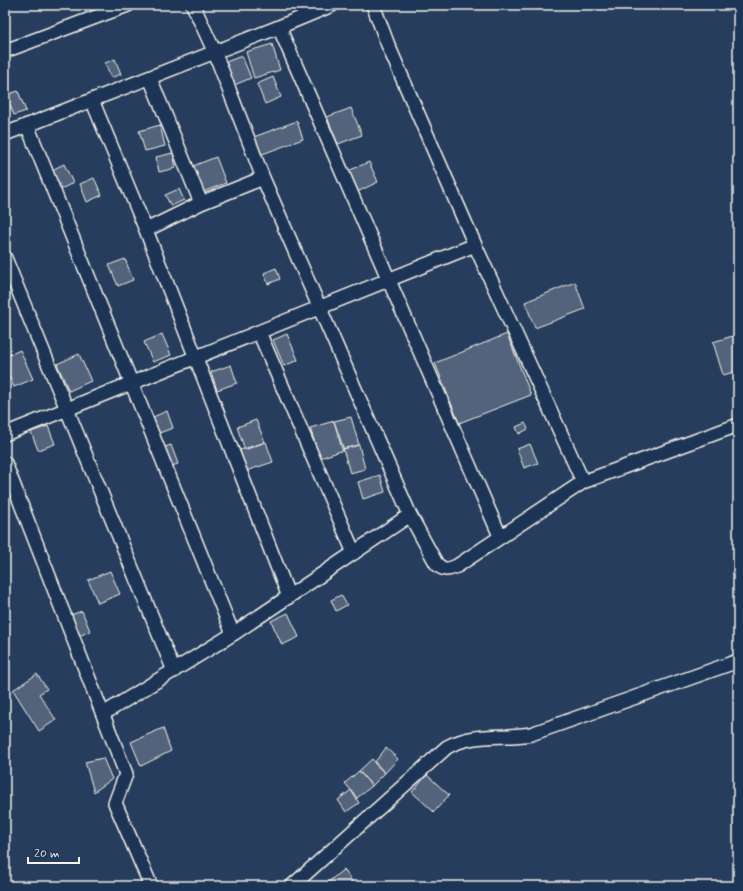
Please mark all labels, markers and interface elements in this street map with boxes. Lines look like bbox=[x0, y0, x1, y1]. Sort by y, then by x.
scale bar bbox=[28, 839, 79, 865]
text: 20 m bbox=[34, 846, 60, 862]

